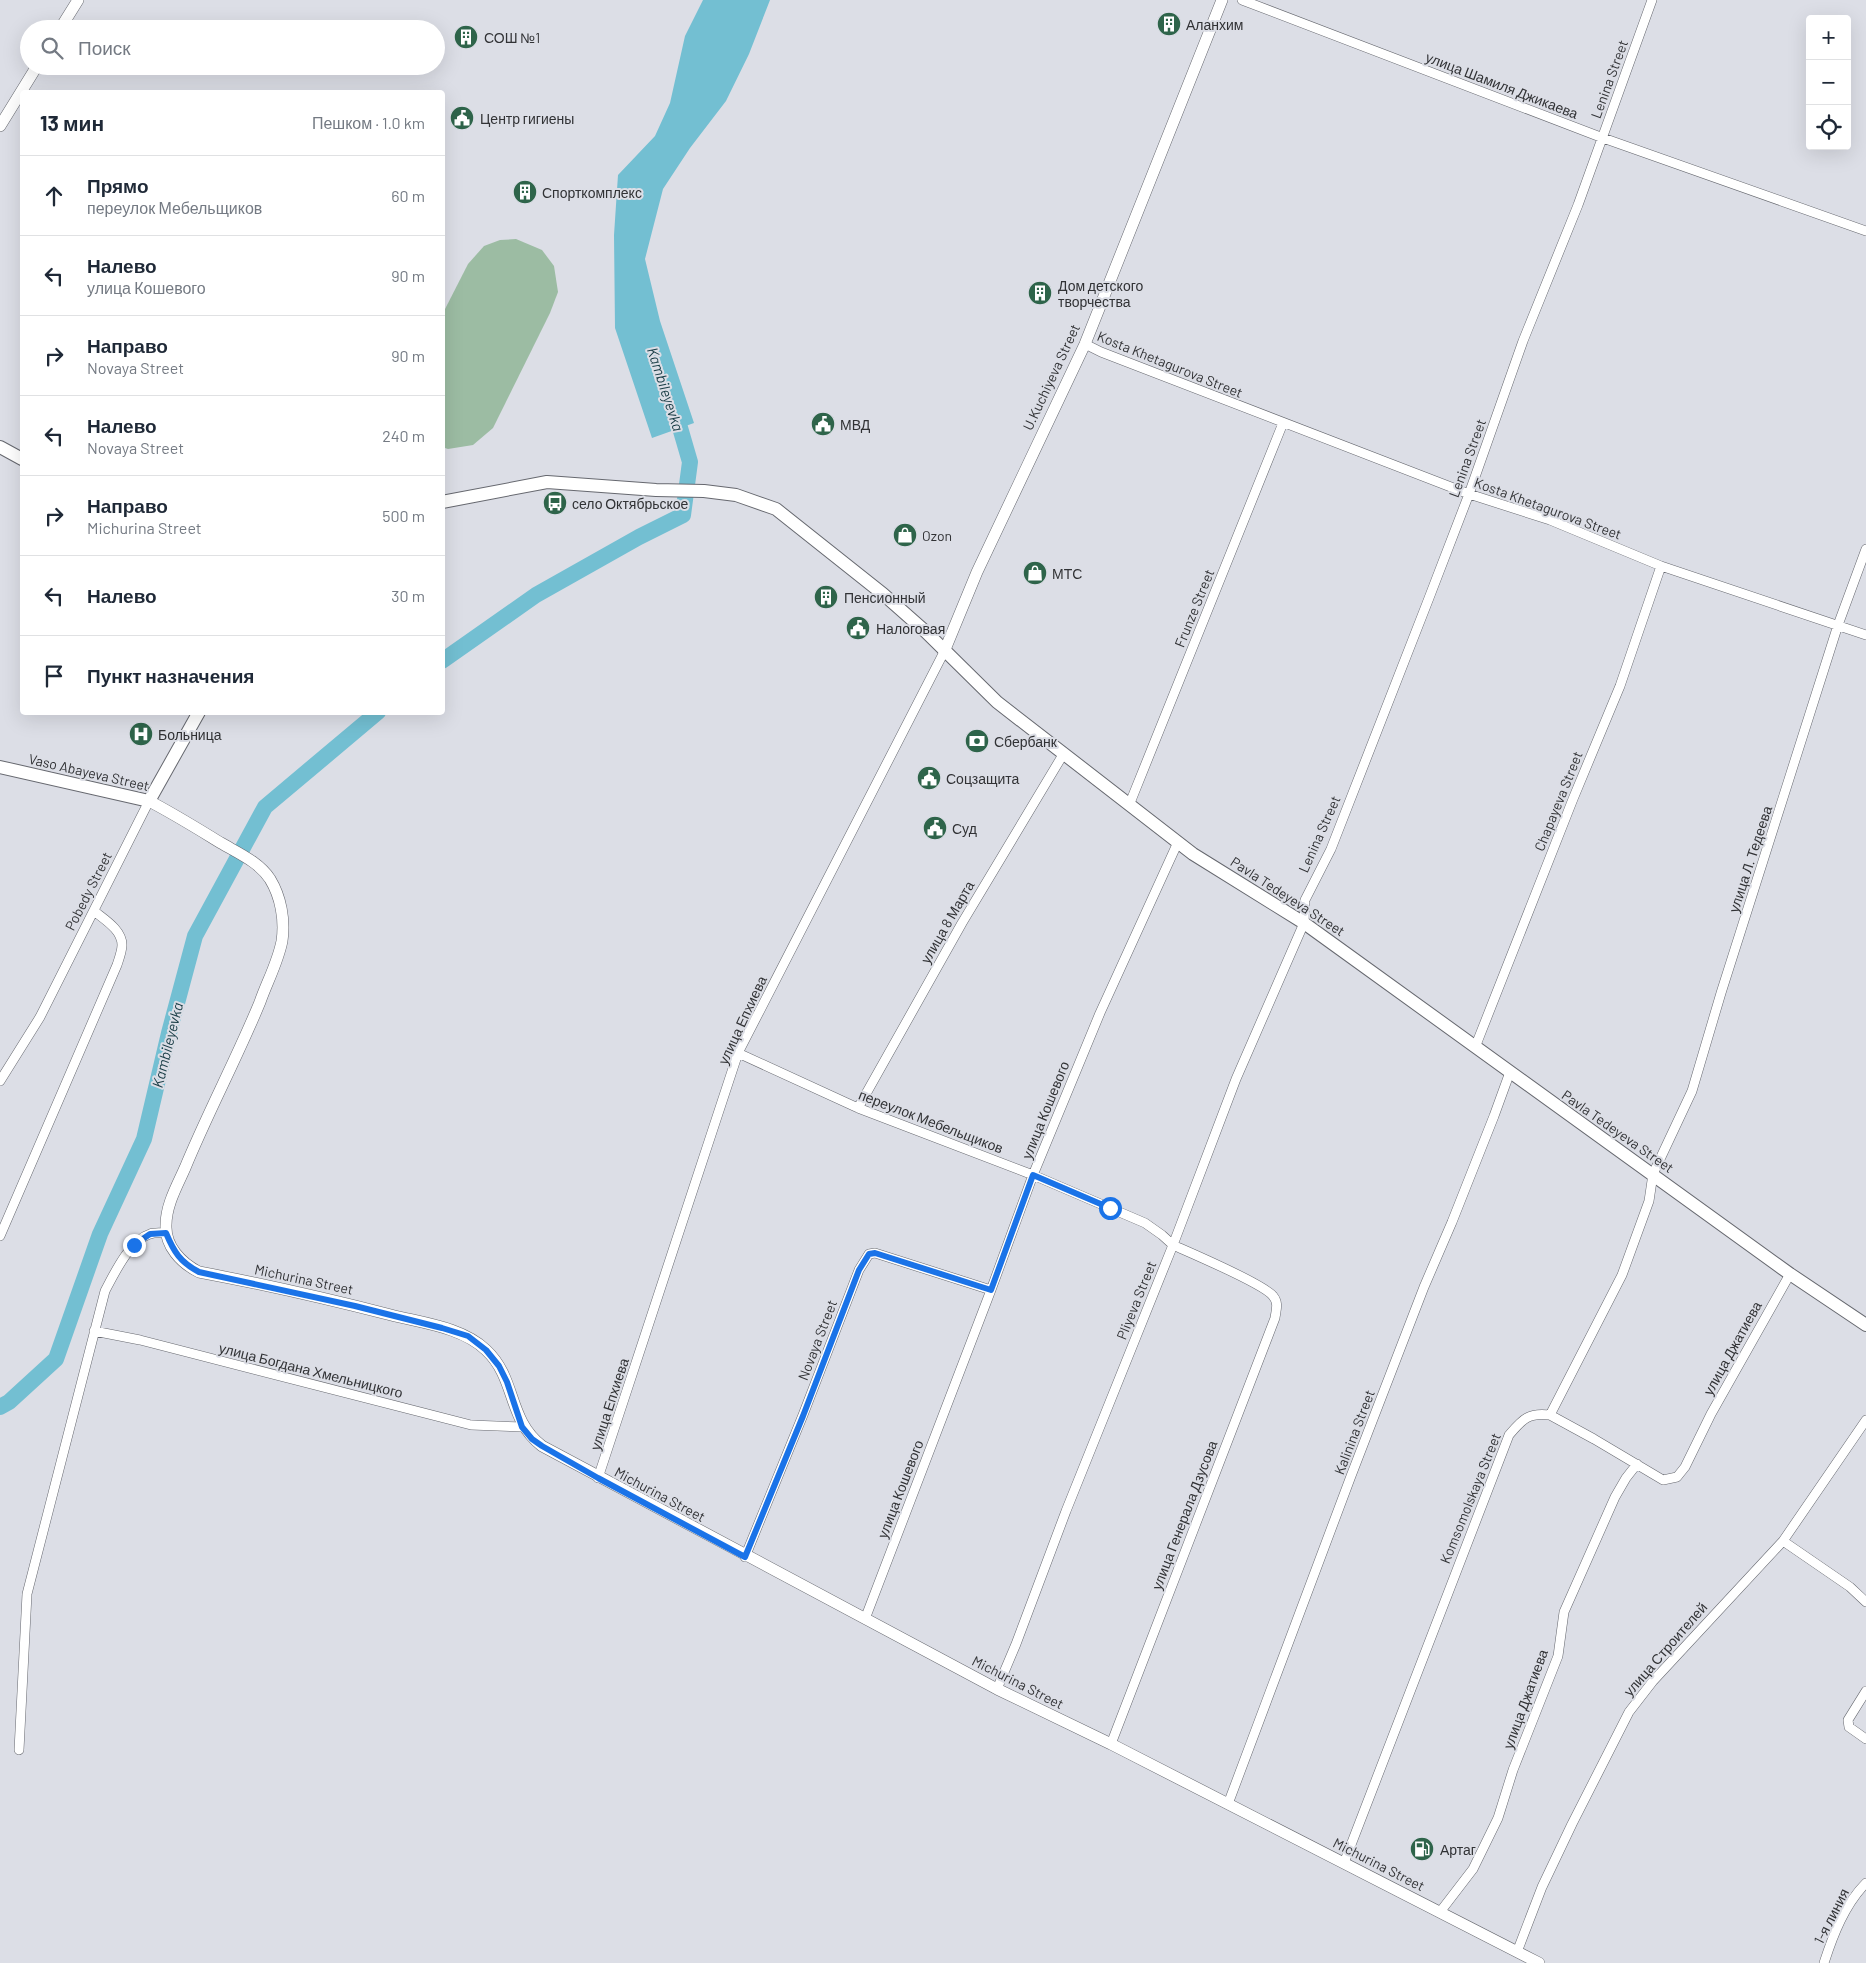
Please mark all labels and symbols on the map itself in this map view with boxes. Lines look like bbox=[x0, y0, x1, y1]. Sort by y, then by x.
building icon: Аланхим bbox=[1156, 11, 1182, 37]
place label: Аланхим bbox=[1186, 16, 1243, 33]
building icon: СОШ №1 bbox=[453, 24, 479, 50]
place label: СОШ №1 bbox=[484, 29, 540, 46]
street label: Lenina Street bbox=[1587, 37, 1631, 121]
street label: улица Шамиля Джикаева bbox=[1424, 48, 1581, 122]
public building icon: Центр гигиены bbox=[449, 105, 475, 131]
place label: Центр гигиены bbox=[480, 110, 574, 127]
building icon: Спорткомплекс bbox=[512, 179, 538, 205]
place label: Спорткомплекс bbox=[542, 184, 642, 201]
place label: Дом детского творчества bbox=[1058, 277, 1143, 310]
building icon: Дом детского творчества bbox=[1027, 280, 1053, 306]
street label: U.Kuchiyeva Street bbox=[1019, 321, 1083, 433]
street label: Kosta Khetagurova Street bbox=[1095, 327, 1245, 401]
water label: Kambileyevka bbox=[644, 345, 688, 433]
public building icon: МВД bbox=[810, 411, 836, 437]
place label: МВД bbox=[840, 416, 871, 433]
street label: Lenina Street bbox=[1445, 416, 1489, 500]
street label: Kosta Khetagurova Street bbox=[1472, 473, 1624, 543]
bus stop icon: село Октябрьское bbox=[542, 490, 568, 516]
place label: село Октябрьское bbox=[572, 495, 689, 512]
shop icon: Ozon bbox=[892, 522, 918, 548]
place label: Ozon bbox=[922, 527, 952, 544]
shop icon: МТС bbox=[1022, 560, 1048, 586]
place label: МТС bbox=[1052, 565, 1082, 582]
street label: Frunze Street bbox=[1171, 566, 1217, 650]
building icon: Пенсионный bbox=[813, 584, 839, 610]
place label: Пенсионный bbox=[844, 589, 926, 606]
public building icon: Налоговая bbox=[845, 615, 871, 641]
place label: Налоговая bbox=[876, 620, 945, 637]
hospital icon: Больница bbox=[128, 721, 154, 747]
place label: Больница bbox=[158, 726, 222, 743]
bank icon: Сбербанк bbox=[964, 728, 990, 754]
place label: Сбербанк bbox=[994, 733, 1058, 750]
street label: Chapayeva Street bbox=[1530, 749, 1586, 853]
street label: Vaso Abayeva Street bbox=[27, 750, 151, 794]
public building icon: Соцзащита bbox=[916, 765, 942, 791]
place label: Соцзащита bbox=[946, 770, 1020, 787]
street label: Lenina Street bbox=[1295, 793, 1343, 875]
street label: улица Л. Тедеева bbox=[1725, 803, 1775, 915]
public building icon: Суд bbox=[922, 815, 948, 841]
place label: Суд bbox=[952, 820, 977, 837]
street label: Pobedy Street bbox=[61, 849, 115, 933]
street label: Pavla Tedeyeva Street bbox=[1228, 853, 1348, 939]
street label: улица 8 Марта bbox=[917, 878, 978, 966]
street label: улица Епхиева bbox=[714, 973, 770, 1067]
water label: Kambileyevka bbox=[148, 1000, 186, 1089]
street label: улица Кошевого bbox=[1018, 1058, 1072, 1161]
street label: переулок Мебельщиков bbox=[856, 1086, 1006, 1156]
street label: Pavla Tedeyeva Street bbox=[1559, 1086, 1677, 1176]
route start bbox=[1099, 1197, 1122, 1220]
route end bbox=[123, 1234, 146, 1257]
street label: Pliyeva Street bbox=[1113, 1258, 1159, 1342]
street label: Michurina Street bbox=[253, 1260, 355, 1298]
street label: Novaya Street bbox=[794, 1297, 840, 1383]
street label: улица Джатиева bbox=[1699, 1298, 1765, 1398]
street label: улица Богдана Хмельницкого bbox=[217, 1339, 405, 1401]
street label: улица Епхиева bbox=[586, 1356, 632, 1452]
street label: Kalinina Street bbox=[1330, 1387, 1378, 1477]
street label: Komsomolskaya Street bbox=[1436, 1430, 1504, 1566]
street label: улица Кошевого bbox=[873, 1437, 927, 1541]
street label: улица Генерала Дзусова bbox=[1148, 1438, 1220, 1592]
street label: Michurina Street bbox=[612, 1463, 708, 1525]
street label: улица Строителей bbox=[1620, 1599, 1710, 1699]
street label: улица Джатиева bbox=[1499, 1647, 1551, 1751]
street label: Michurina Street bbox=[969, 1652, 1067, 1712]
street label: Michurina Street bbox=[1330, 1834, 1428, 1894]
fuel station icon: Артаг bbox=[1409, 1836, 1435, 1862]
place label: Артаг bbox=[1440, 1841, 1476, 1858]
street label: 1-я линия bbox=[1810, 1885, 1852, 1947]

